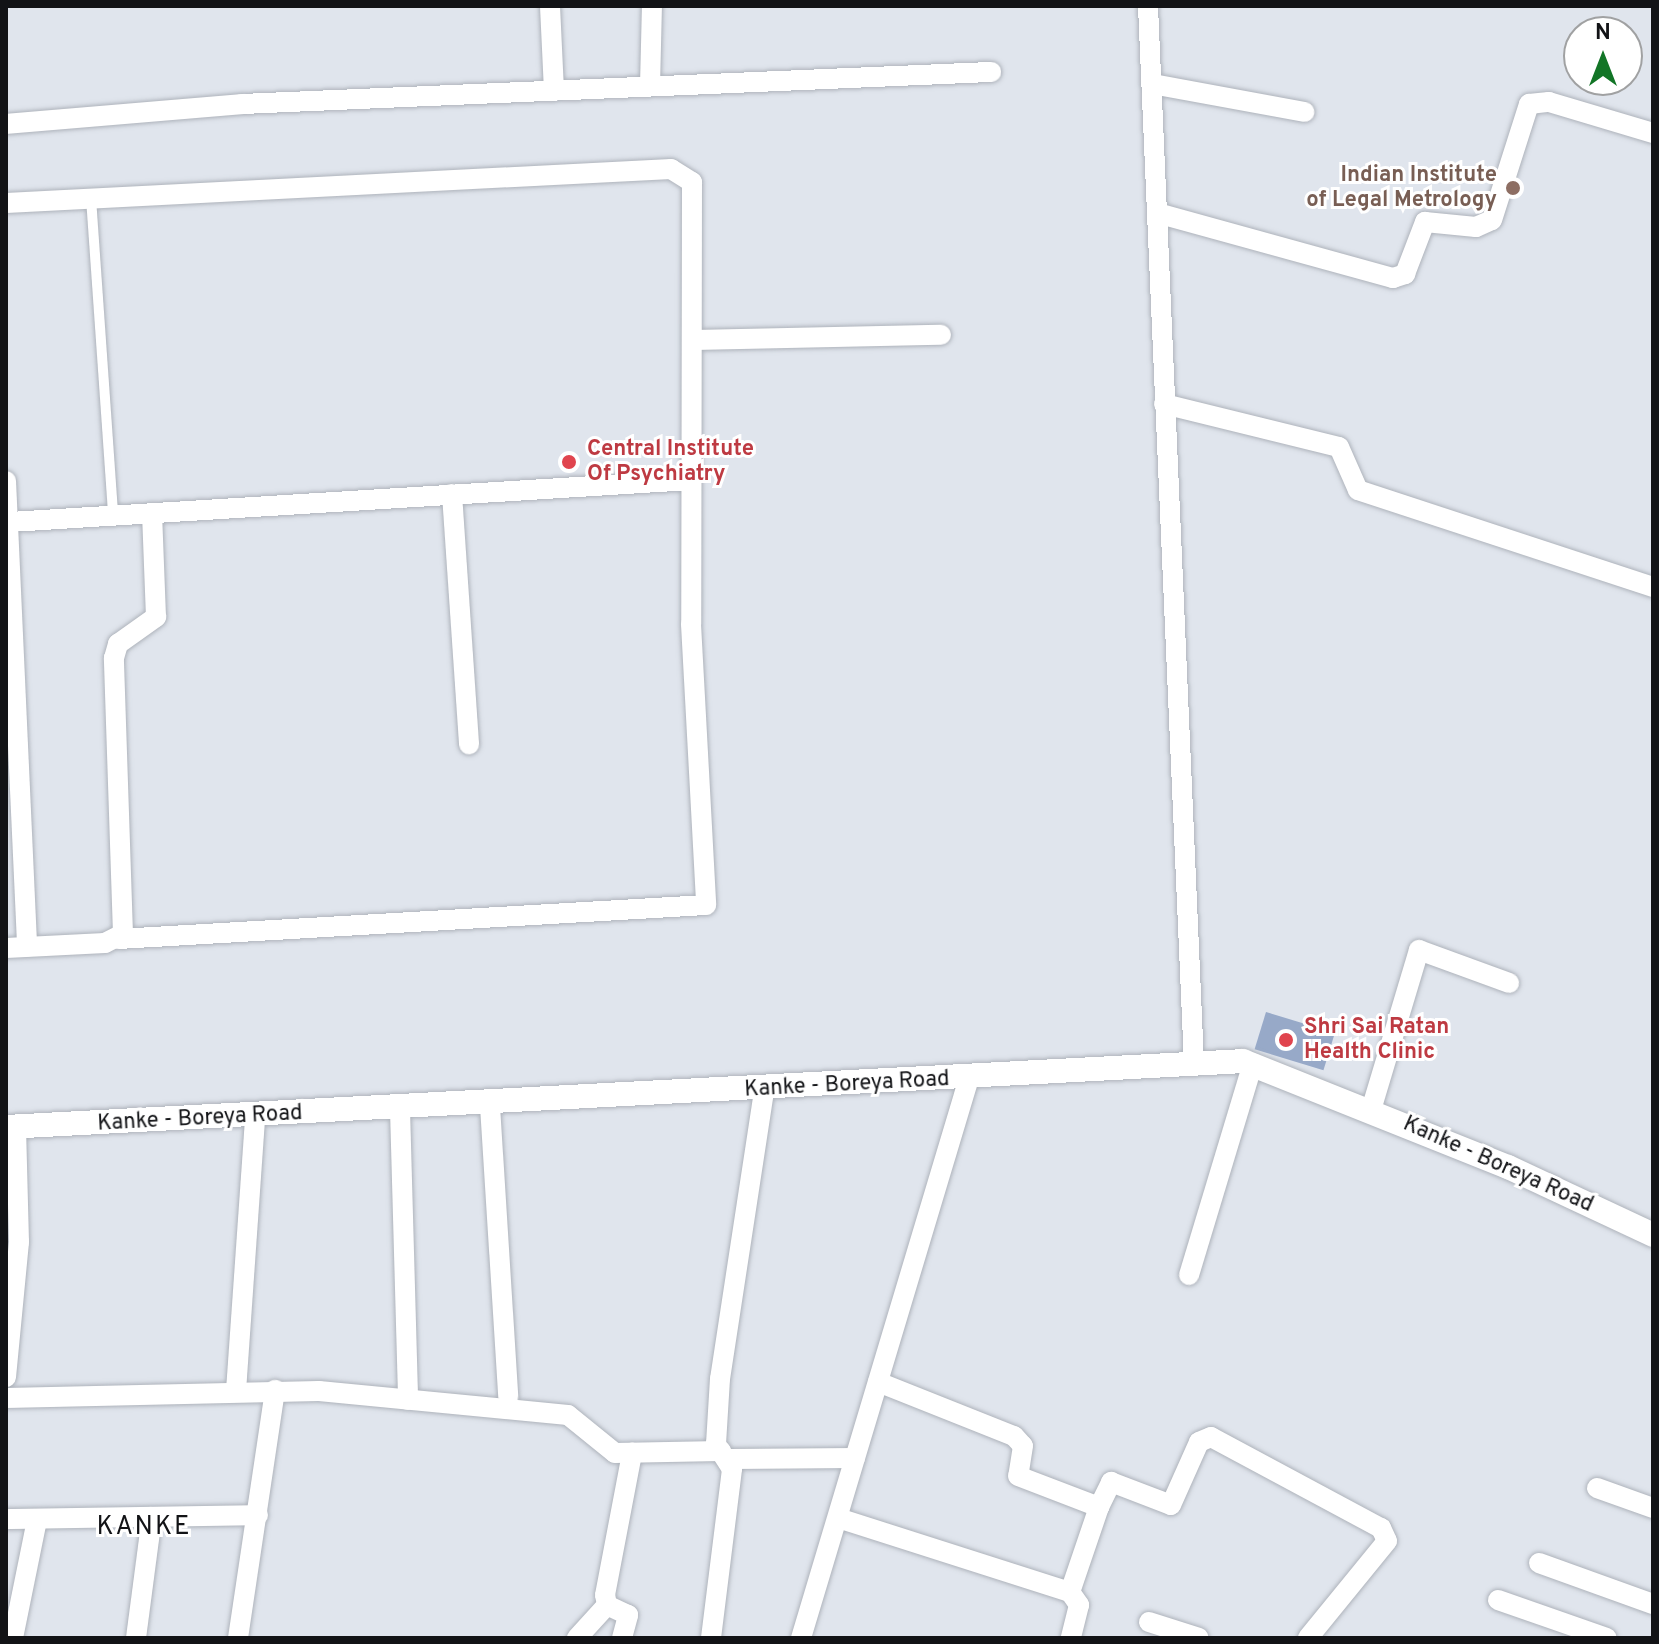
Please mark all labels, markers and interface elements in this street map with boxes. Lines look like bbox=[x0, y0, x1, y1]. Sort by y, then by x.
north arrow bbox=[1563, 16, 1643, 96]
text: N bbox=[1595, 20, 1611, 47]
place label: Indian Institute of Legal Metrology bbox=[1306, 162, 1497, 214]
marker: Indian Institute of Legal Metrology bbox=[1504, 179, 1522, 197]
place label: Central Institute Of Psychiatry bbox=[587, 436, 754, 488]
marker: Central Institute Of Psychiatry bbox=[558, 451, 580, 473]
place label: Shri Sai Ratan Health Clinic bbox=[1304, 1014, 1449, 1066]
marker: Shri Sai Ratan Health Clinic bbox=[1275, 1029, 1297, 1051]
street label: Kanke - Boreya Road bbox=[744, 1066, 950, 1104]
street label: Kanke - Boreya Road bbox=[97, 1100, 303, 1138]
street label: Kanke - Boreya Road bbox=[1399, 1111, 1597, 1219]
district label: KANKE bbox=[96, 1512, 192, 1544]

